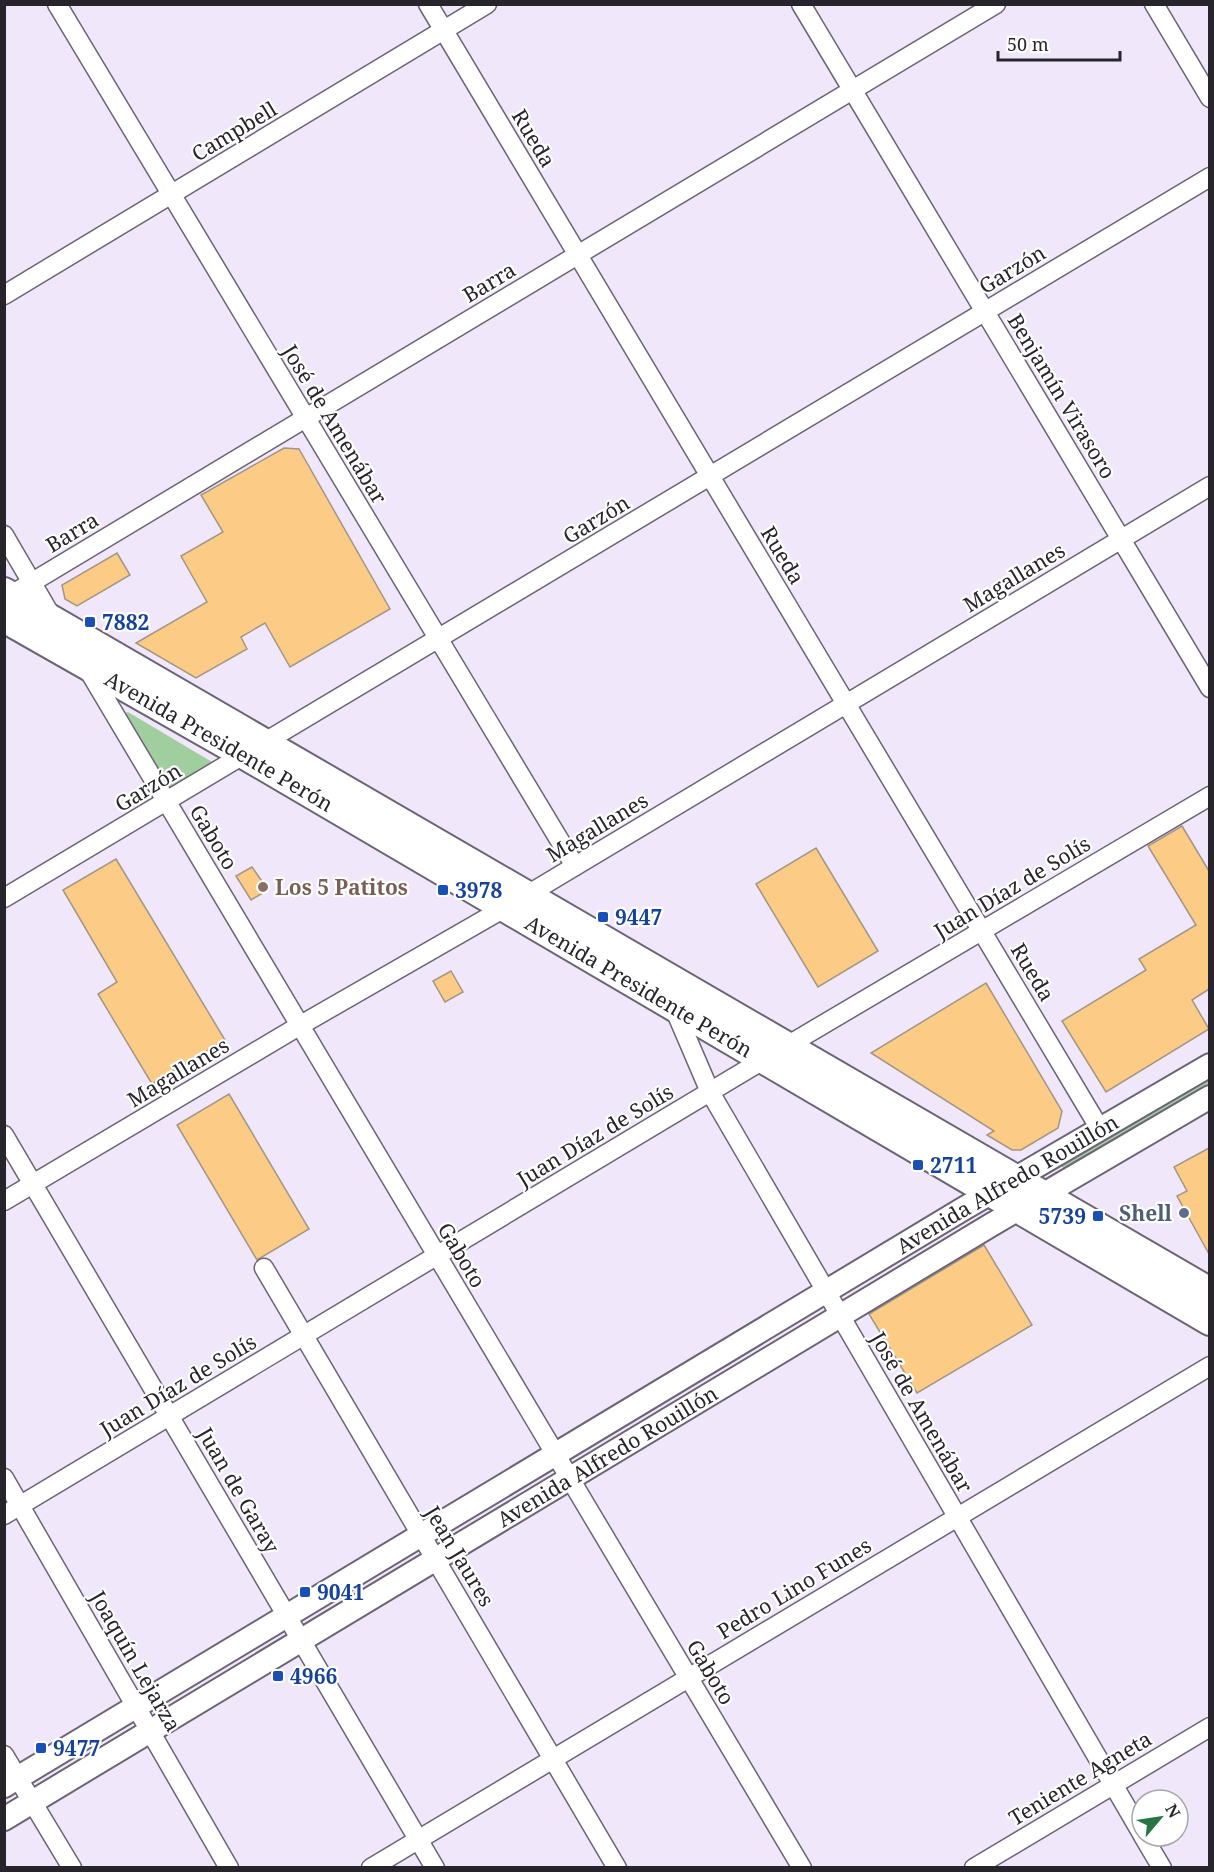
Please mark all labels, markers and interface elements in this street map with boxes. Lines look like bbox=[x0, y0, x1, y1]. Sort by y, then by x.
scale bar bbox=[998, 24, 1120, 62]
text: 50 m bbox=[1007, 32, 1049, 56]
street label: Campbell bbox=[186, 94, 282, 167]
street label: Rueda bbox=[506, 104, 562, 172]
street label: Garzón bbox=[973, 238, 1051, 300]
street label: Barra bbox=[457, 255, 521, 309]
street label: Benjamín Virasoro bbox=[1002, 308, 1122, 484]
street label: José de Amenábar bbox=[276, 338, 394, 509]
street label: Garzón bbox=[557, 488, 635, 550]
street label: Barra bbox=[40, 505, 104, 559]
street label: Rueda bbox=[755, 521, 811, 589]
street label: Magallanes bbox=[958, 536, 1070, 618]
place label: 7882 bbox=[102, 608, 149, 636]
marker: 7882 bbox=[83, 615, 97, 629]
street label: Avenida Presidente Perón bbox=[100, 664, 339, 818]
street label: Garzón bbox=[109, 756, 187, 818]
street label: Magallanes bbox=[541, 786, 653, 868]
street label: Gaboto bbox=[184, 799, 244, 875]
street label: Juan Díaz de Solís bbox=[928, 829, 1095, 945]
place label: Los 5 Patitos bbox=[275, 873, 408, 901]
place label: 3978 bbox=[455, 876, 503, 904]
marker: Los 5 Patitos bbox=[256, 880, 270, 894]
marker: 3978 bbox=[436, 883, 450, 897]
place label: 9447 bbox=[615, 903, 662, 931]
street label: Avenida Presidente Perón bbox=[520, 909, 758, 1064]
marker: 9447 bbox=[596, 910, 610, 924]
street label: Rueda bbox=[1005, 938, 1061, 1006]
street label: Magallanes bbox=[122, 1031, 234, 1113]
street label: Juan Díaz de Solís bbox=[511, 1077, 678, 1193]
street label: Avenida Alfredo Rouillón bbox=[891, 1108, 1123, 1260]
place label: 2711 bbox=[930, 1151, 977, 1179]
marker: 2711 bbox=[911, 1158, 925, 1172]
place label: Shell bbox=[1119, 1199, 1173, 1227]
place label: 5739 bbox=[1039, 1202, 1086, 1230]
marker: Shell bbox=[1177, 1206, 1191, 1220]
marker: 5739 bbox=[1091, 1209, 1105, 1223]
street label: Gaboto bbox=[432, 1217, 492, 1293]
street label: José de Amenábar bbox=[864, 1326, 979, 1498]
street label: Juan Díaz de Solís bbox=[94, 1327, 261, 1443]
street label: Avenida Alfredo Rouillón bbox=[492, 1379, 723, 1533]
street label: Juan de Garay bbox=[191, 1421, 286, 1558]
street label: Jean Jaures bbox=[418, 1500, 501, 1612]
street label: Pedro Lino Funes bbox=[712, 1531, 876, 1645]
place label: 9041 bbox=[317, 1578, 364, 1606]
street label: Joaquín Lejarza bbox=[84, 1585, 188, 1737]
marker: 9041 bbox=[298, 1585, 312, 1599]
street label: Gaboto bbox=[681, 1634, 741, 1710]
place label: 4966 bbox=[290, 1662, 338, 1690]
marker: 4966 bbox=[271, 1669, 285, 1683]
street label: Teniente Agneta bbox=[1003, 1724, 1157, 1832]
place label: 9477 bbox=[53, 1734, 100, 1762]
marker: 9477 bbox=[34, 1741, 48, 1755]
north arrow bbox=[1130, 1788, 1190, 1848]
text: N bbox=[1160, 1800, 1186, 1822]

